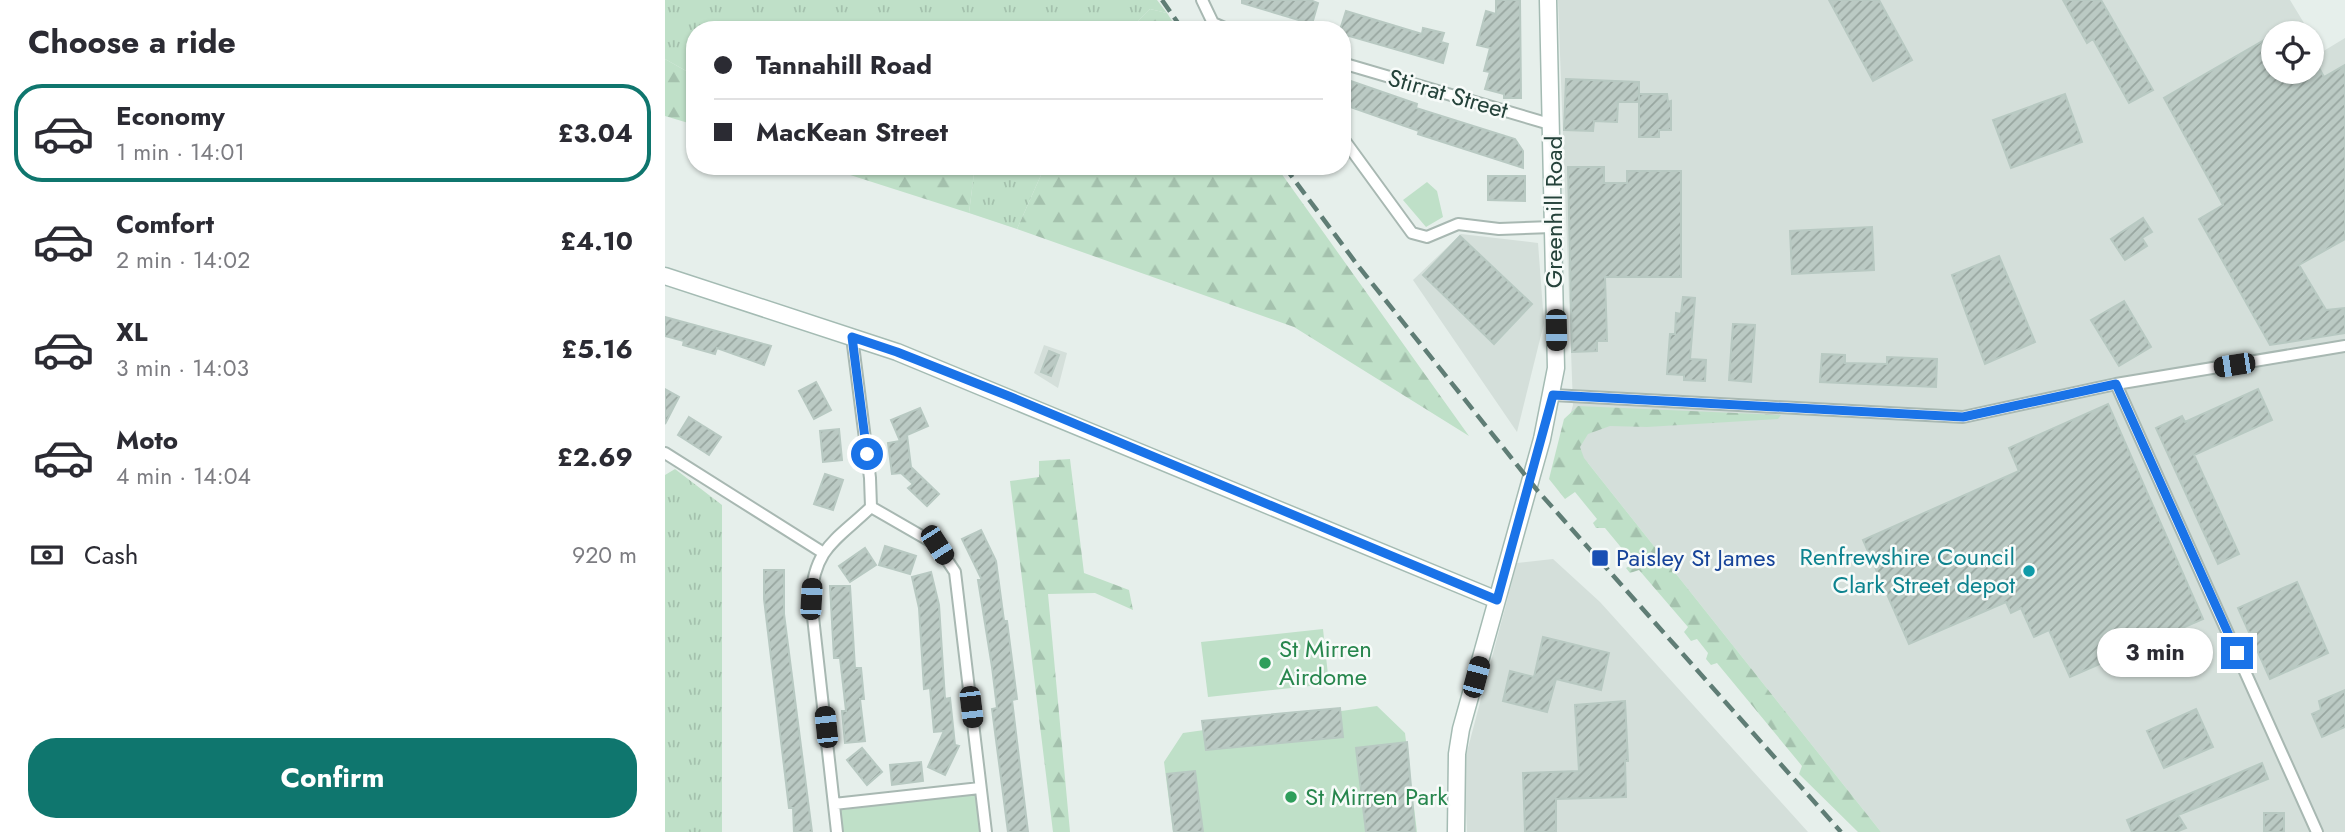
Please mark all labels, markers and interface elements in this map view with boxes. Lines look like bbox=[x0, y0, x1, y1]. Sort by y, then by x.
text: Choose a ride bbox=[28, 19, 236, 65]
map controls bbox=[2261, 21, 2324, 84]
button: locate bbox=[2261, 21, 2324, 84]
text: Tannahill Road bbox=[756, 46, 932, 84]
street label: Stirrat Street bbox=[1384, 60, 1512, 127]
text: Economy bbox=[116, 97, 225, 135]
icon: car bbox=[32, 102, 95, 165]
text: MacKean Street bbox=[756, 113, 948, 151]
text: £3.04 bbox=[558, 114, 633, 152]
text: 1 min · 14:01 bbox=[116, 135, 245, 169]
street label: Greenhill Road bbox=[1536, 136, 1571, 288]
text: Comfort bbox=[116, 205, 214, 243]
icon: car bbox=[32, 210, 95, 273]
text: £4.10 bbox=[560, 222, 633, 260]
text: 2 min · 14:02 bbox=[116, 243, 250, 277]
car bbox=[1546, 309, 1567, 351]
text: XL bbox=[116, 313, 148, 351]
icon: car bbox=[32, 318, 95, 381]
text: £5.16 bbox=[561, 330, 633, 368]
text: 3 min · 14:03 bbox=[116, 351, 249, 385]
car bbox=[2212, 351, 2257, 379]
text: Moto bbox=[116, 421, 178, 459]
icon: car bbox=[32, 426, 95, 489]
text: £2.69 bbox=[557, 438, 633, 476]
route start bbox=[851, 438, 883, 470]
text: 4 min · 14:04 bbox=[116, 459, 251, 493]
car bbox=[917, 522, 958, 568]
icon: cash bbox=[28, 536, 66, 574]
text: Cash bbox=[84, 536, 138, 574]
text: 920 m bbox=[572, 538, 637, 572]
place label: Renfrewshire Council Clark Street depot bbox=[1800, 539, 2015, 602]
place label: Paisley St James bbox=[1616, 540, 1775, 575]
marker: Paisley St James bbox=[1590, 548, 1610, 568]
marker: Renfrewshire Council Clark Street depot bbox=[2021, 563, 2037, 579]
car bbox=[800, 577, 823, 621]
callout: 3 min bbox=[2097, 628, 2213, 678]
place label: St Mirren Airdome bbox=[1279, 631, 1372, 694]
text: 3 min bbox=[2125, 635, 2185, 669]
route end bbox=[2221, 637, 2253, 669]
car bbox=[1461, 654, 1492, 700]
marker: St Mirren Airdome bbox=[1257, 655, 1273, 671]
car bbox=[959, 685, 984, 729]
car bbox=[814, 705, 839, 749]
button: Confirm bbox=[28, 738, 637, 818]
place label: St Mirren Park bbox=[1305, 779, 1448, 814]
marker: St Mirren Park bbox=[1283, 789, 1299, 805]

